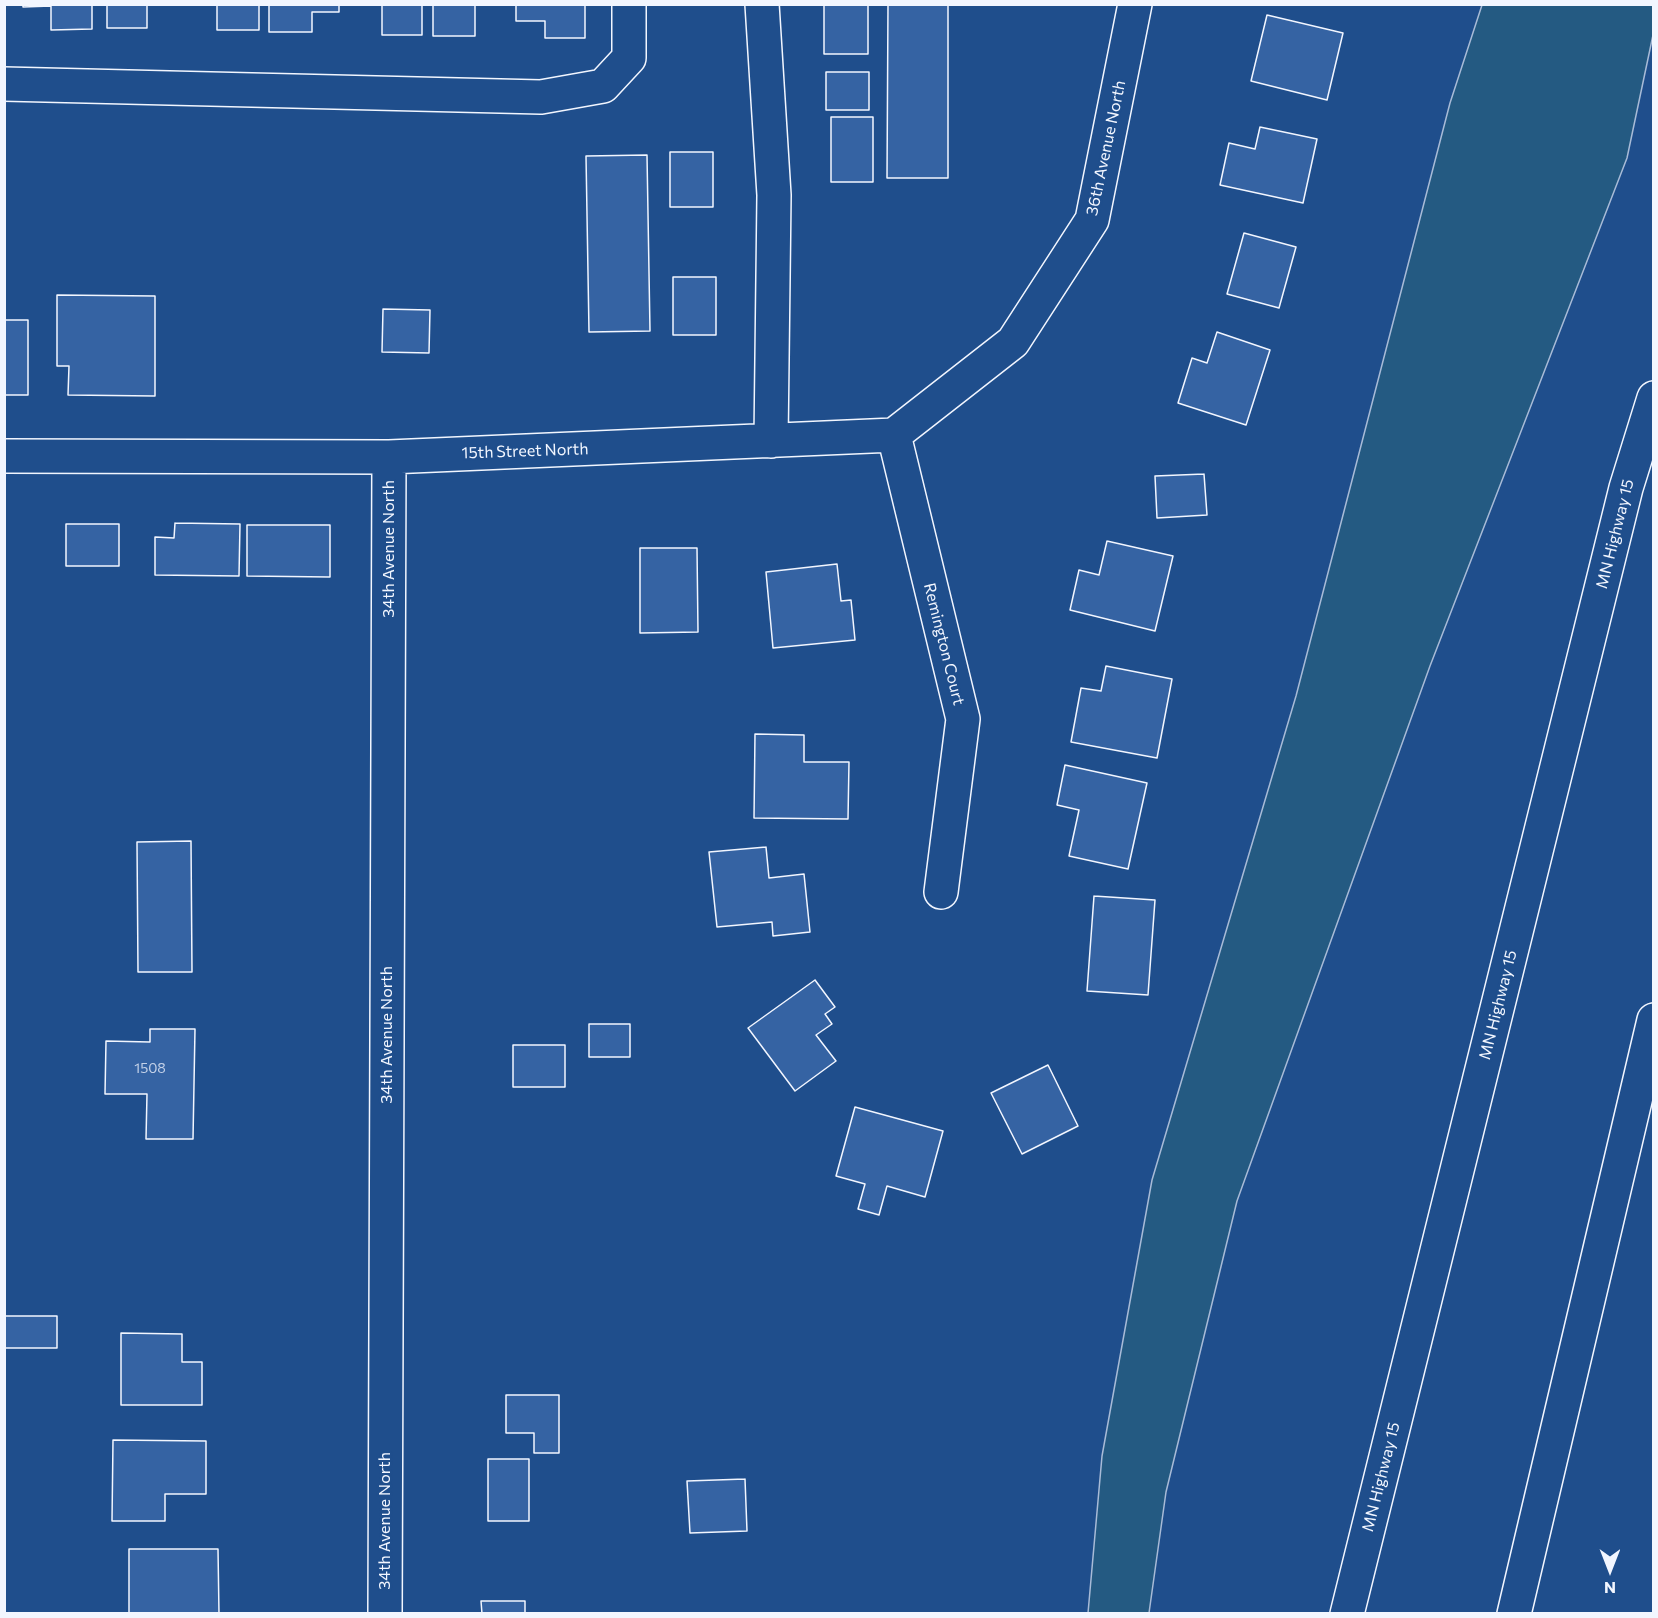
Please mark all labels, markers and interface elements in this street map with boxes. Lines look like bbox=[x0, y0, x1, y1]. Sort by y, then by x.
street label: 36th Avenue North bbox=[1082, 79, 1130, 217]
street label: 15th Street North bbox=[461, 439, 589, 463]
street label: MN Highway 15 bbox=[1592, 477, 1638, 591]
street label: 34th Avenue North bbox=[379, 480, 399, 618]
street label: Remington Court bbox=[920, 581, 968, 707]
street label: MN Highway 15 bbox=[1475, 948, 1521, 1062]
street label: 34th Avenue North bbox=[377, 966, 397, 1104]
house number: 1508 bbox=[134, 1060, 166, 1076]
street label: MN Highway 15 bbox=[1358, 1420, 1404, 1534]
street label: 34th Avenue North bbox=[375, 1452, 395, 1590]
north arrow bbox=[1580, 1540, 1640, 1600]
text: N bbox=[1604, 1579, 1616, 1598]

